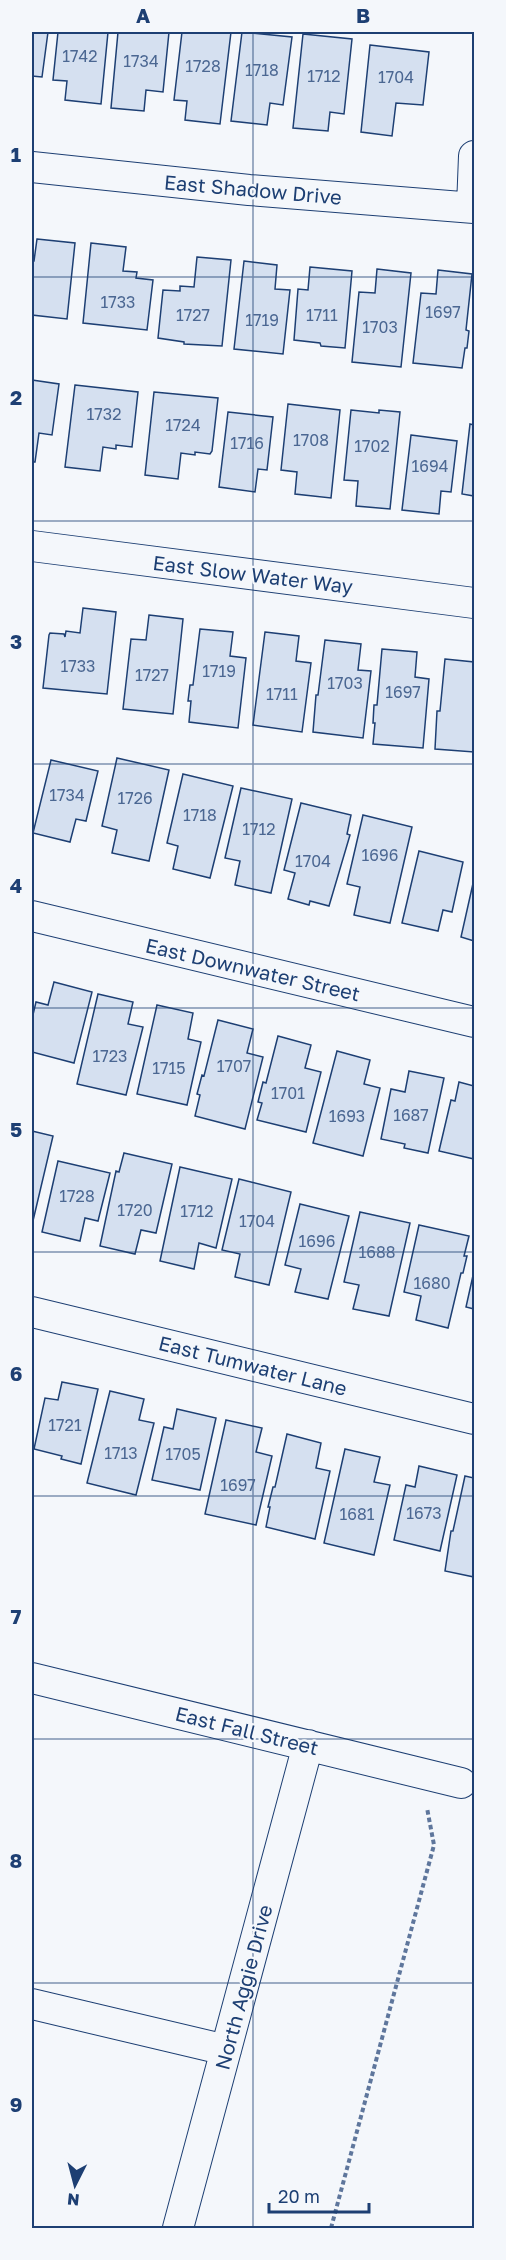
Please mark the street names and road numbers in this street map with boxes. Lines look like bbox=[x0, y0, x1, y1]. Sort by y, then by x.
street label: East Shadow Drive bbox=[163, 169, 343, 209]
street label: East Slow Water Way bbox=[152, 550, 354, 598]
street label: East Downwater Street bbox=[143, 933, 363, 1005]
street label: East Tumwater Lane bbox=[156, 1330, 350, 1400]
street label: East Fall Street bbox=[173, 1701, 321, 1759]
street label: North Aggie Drive bbox=[209, 1902, 277, 2072]

